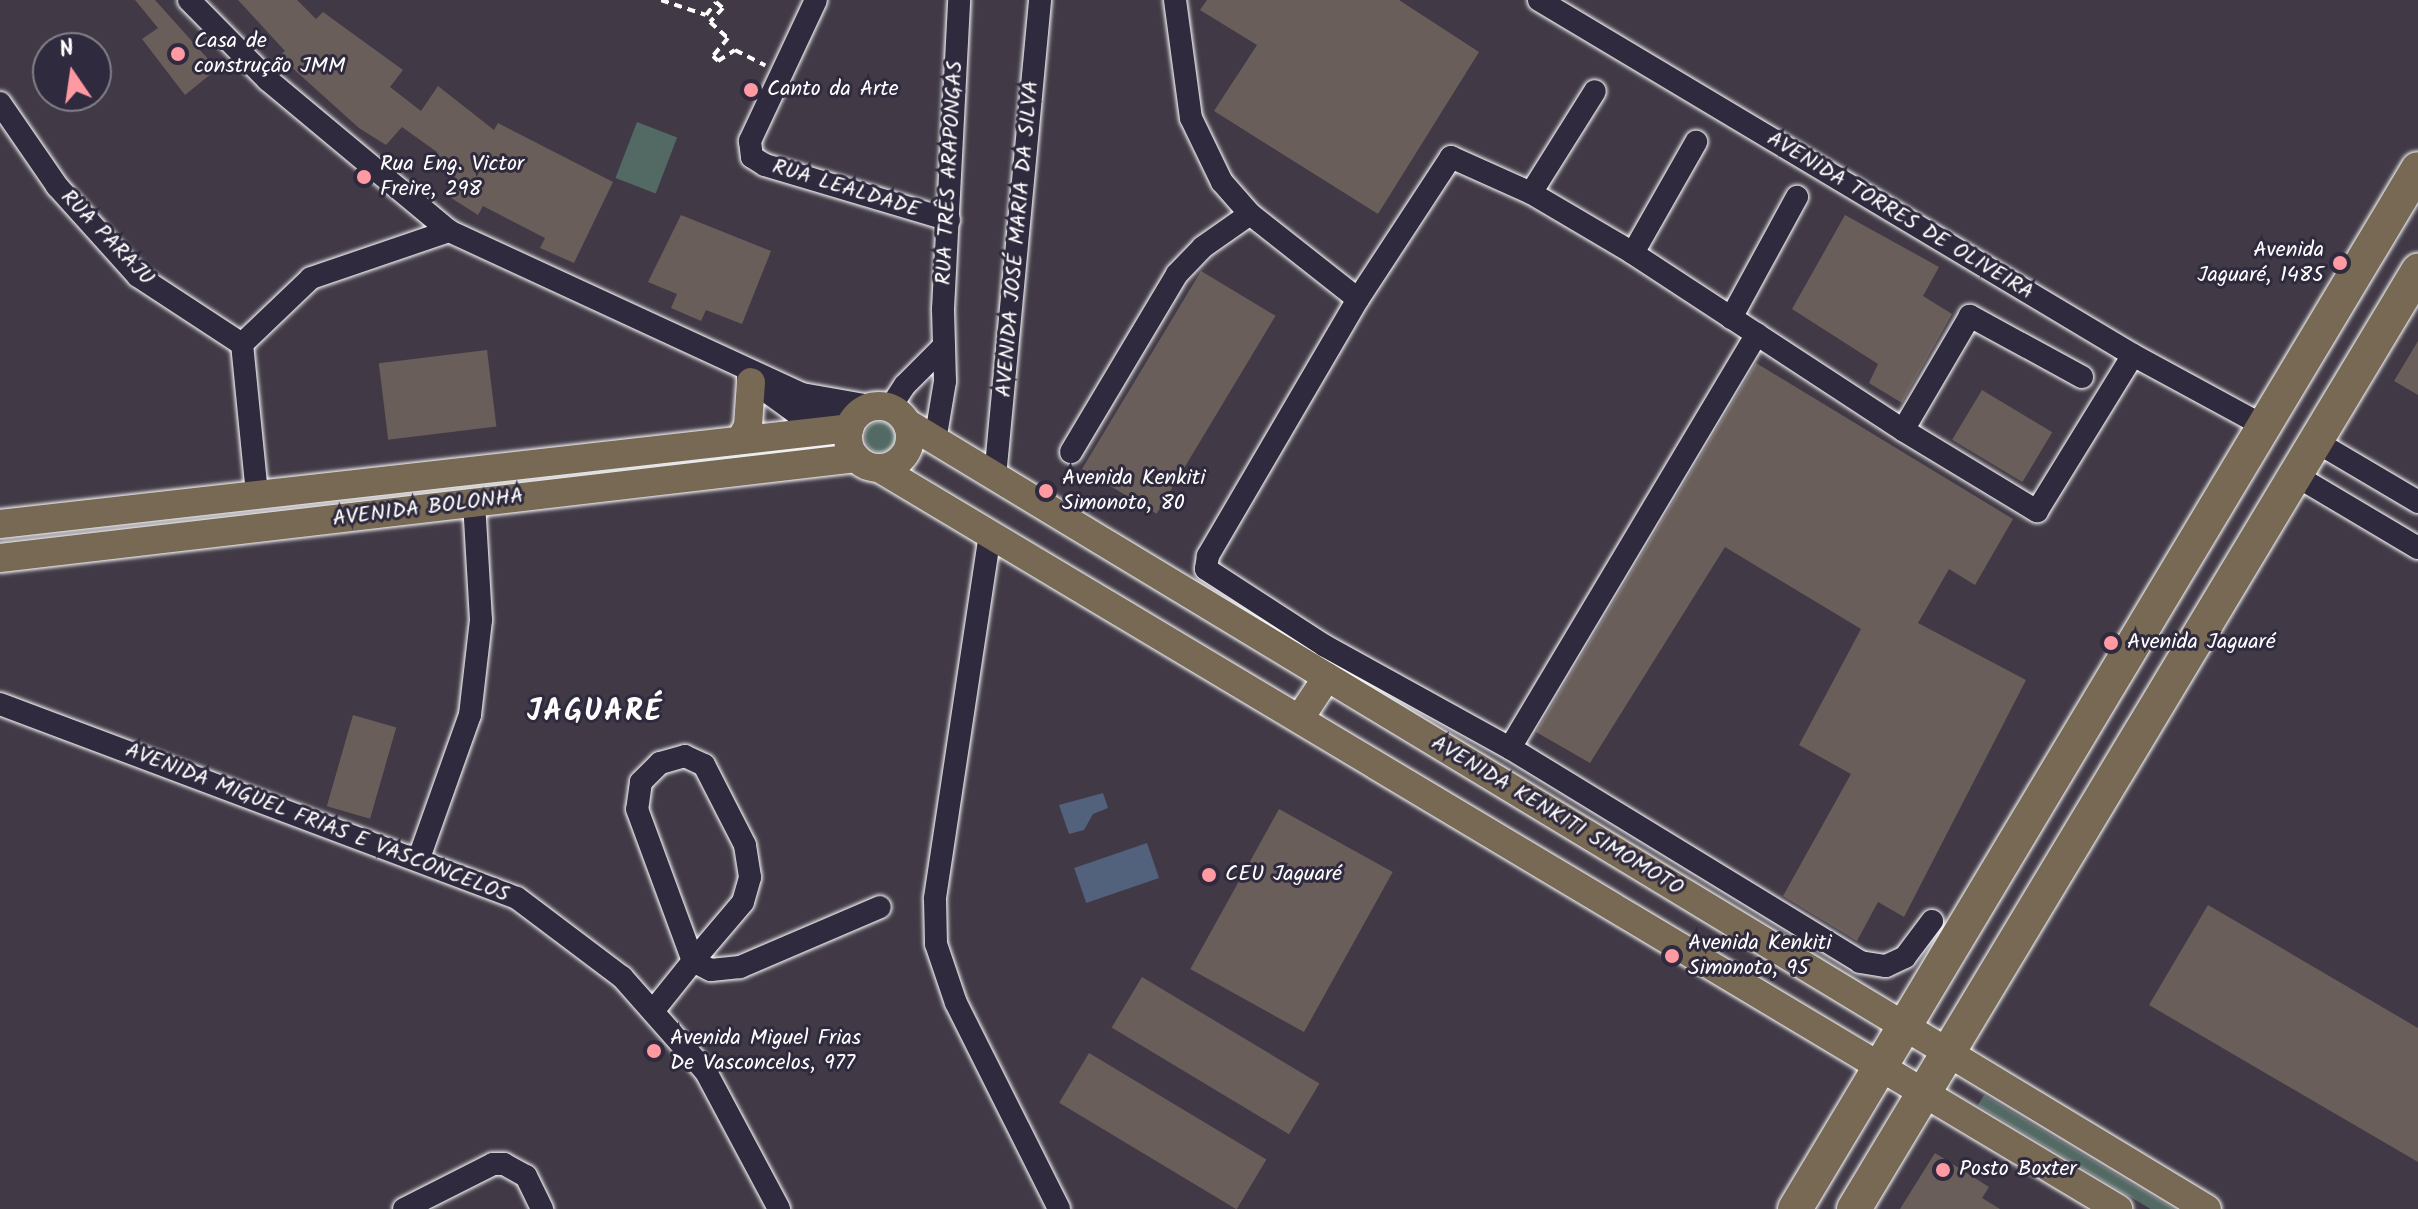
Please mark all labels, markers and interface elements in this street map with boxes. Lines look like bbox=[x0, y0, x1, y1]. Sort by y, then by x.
place label: Casa de construção JMM bbox=[194, 28, 345, 80]
text: N bbox=[56, 31, 78, 69]
north arrow bbox=[32, 32, 112, 112]
marker: Casa de construção JMM bbox=[169, 45, 187, 63]
street label: RUA TRÊS ARAPONGAS bbox=[931, 60, 969, 286]
place label: Canto da Arte bbox=[767, 77, 899, 103]
street label: AVENIDA JOSÉ MARIA DA SILVA bbox=[991, 80, 1045, 398]
marker: Canto da Arte bbox=[742, 81, 760, 99]
street label: AVENIDA TORRES DE OLIVEIRA bbox=[1762, 126, 2038, 306]
place label: Rua Eng. Victor Freire, 298 bbox=[380, 151, 524, 202]
street label: RUA LEALDADE bbox=[769, 154, 923, 224]
marker: Rua Eng. Victor Freire, 298 bbox=[355, 168, 373, 186]
street label: RUA PARAJU bbox=[55, 185, 159, 291]
place label: Avenida Jaguaré, 1485 bbox=[2197, 237, 2324, 288]
marker: Avenida Jaguaré, 1485 bbox=[2331, 254, 2349, 272]
place label: Avenida Kenkiti Simonoto, 80 bbox=[1062, 465, 1206, 516]
marker: Avenida Kenkiti Simonoto, 80 bbox=[1037, 482, 1055, 500]
street label: AVENIDA BOLONHA bbox=[331, 483, 525, 533]
place label: Avenida Jaguaré bbox=[2127, 630, 2276, 656]
marker: Avenida Jaguaré bbox=[2102, 634, 2120, 652]
district label: JAGUARÉ bbox=[527, 694, 663, 730]
street label: AVENIDA KENKITI SIMOMOTO bbox=[1426, 730, 1688, 902]
street label: AVENIDA MIGUEL FRIAS E VASCONCELOS bbox=[121, 737, 513, 909]
place label: CEU Jaguaré bbox=[1225, 862, 1342, 888]
marker: CEU Jaguaré bbox=[1200, 866, 1218, 884]
place label: Avenida Kenkiti Simonoto, 95 bbox=[1688, 930, 1832, 982]
marker: Avenida Kenkiti Simonoto, 95 bbox=[1663, 947, 1681, 965]
place label: Avenida Miguel Frias De Vasconcelos, 977 bbox=[670, 1025, 861, 1076]
marker: Avenida Miguel Frias De Vasconcelos, 977 bbox=[645, 1042, 663, 1060]
place label: Posto Boxter bbox=[1959, 1157, 2077, 1183]
marker: Posto Boxter bbox=[1934, 1161, 1952, 1179]

